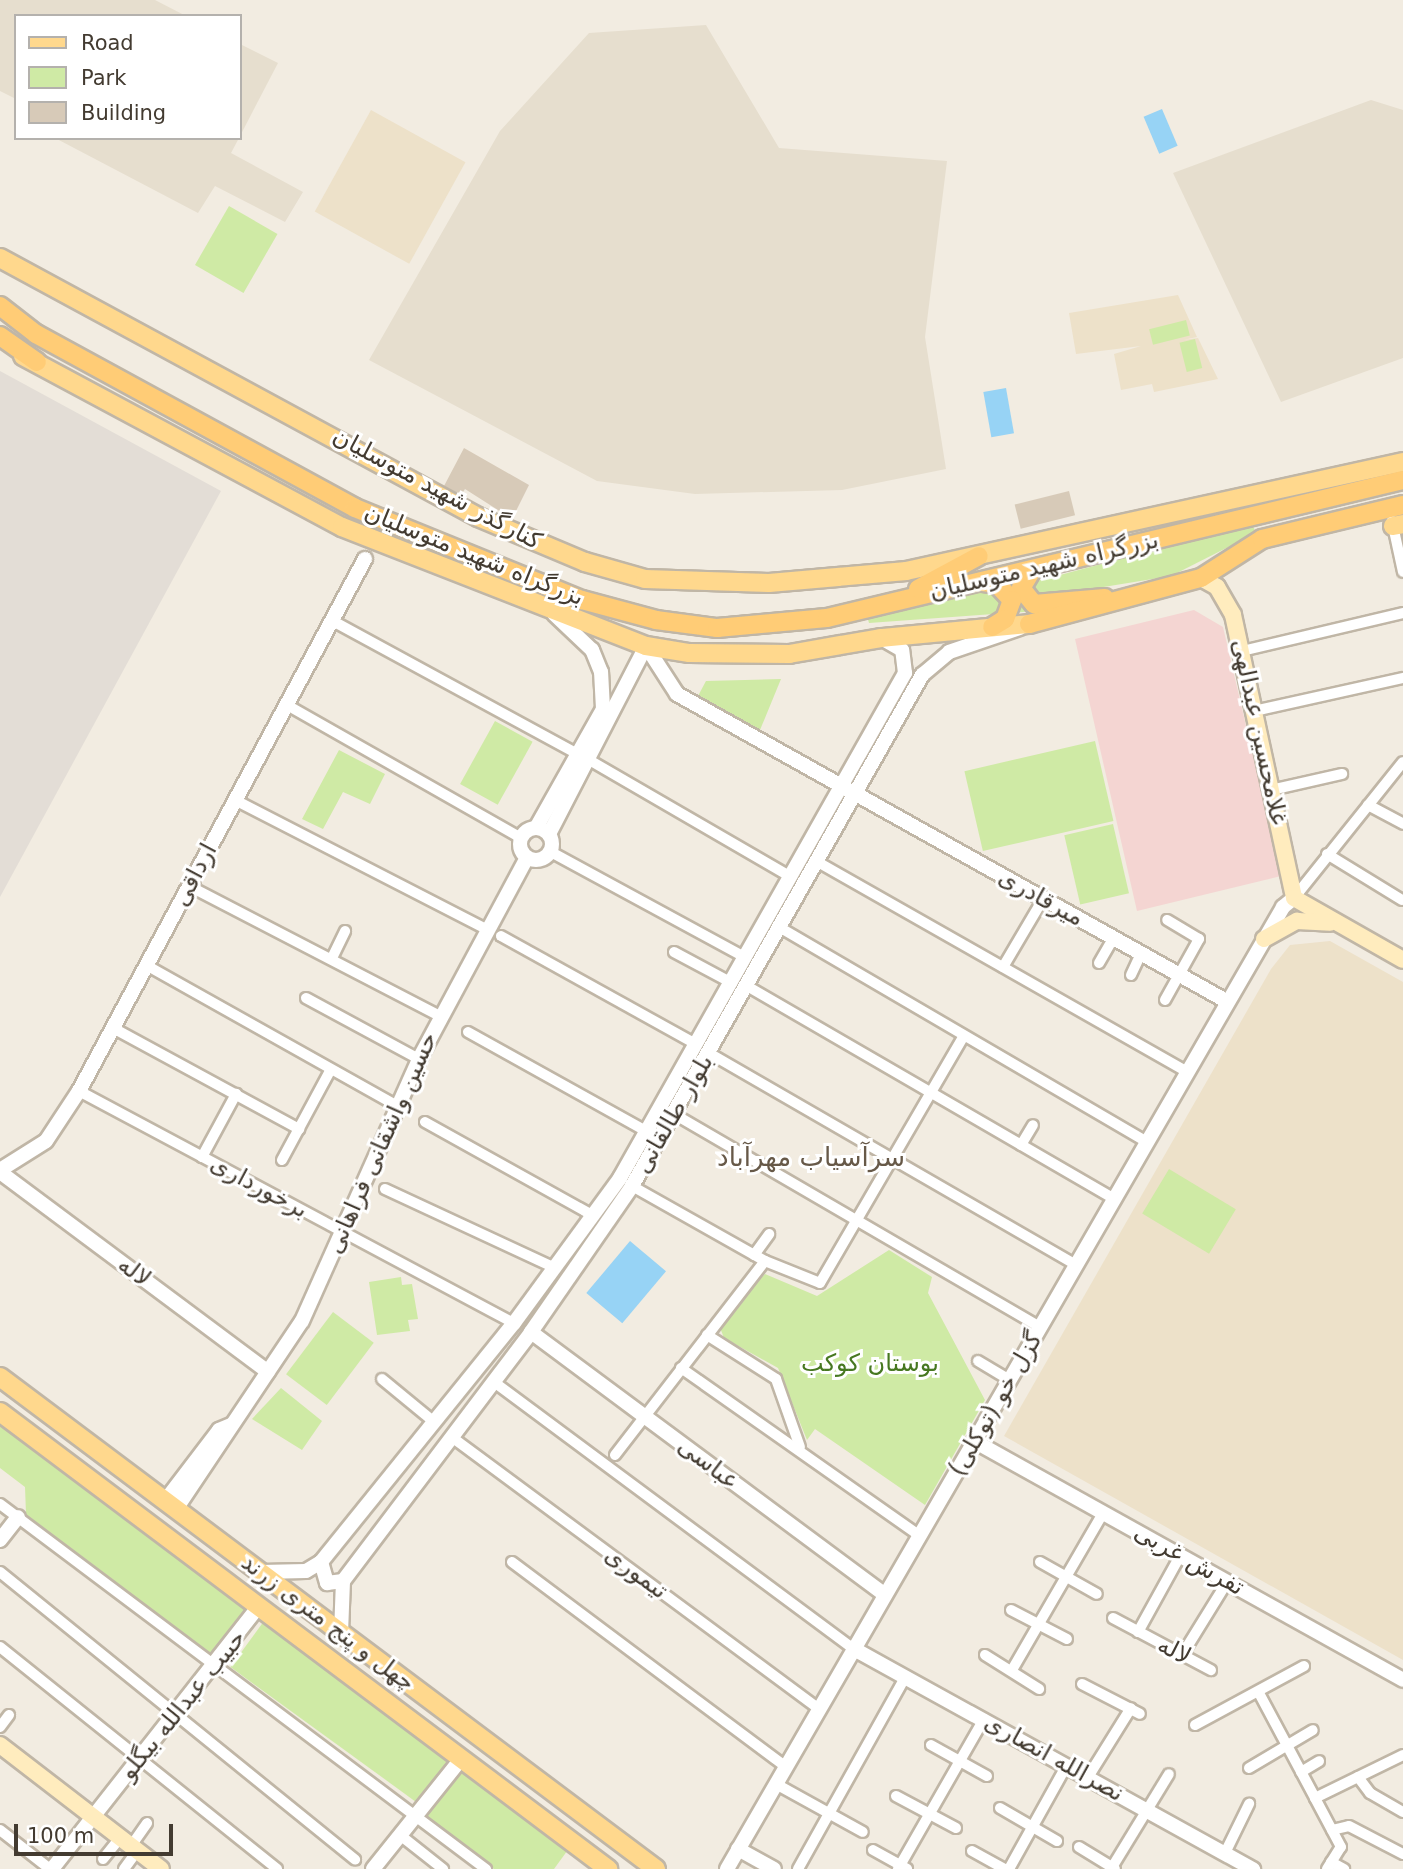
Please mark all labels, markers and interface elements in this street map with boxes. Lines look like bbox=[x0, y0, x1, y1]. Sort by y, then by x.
legend bbox=[14, 14, 242, 140]
text: Road bbox=[81, 31, 134, 55]
text: Park bbox=[81, 66, 126, 90]
text: Building bbox=[81, 101, 166, 125]
street label: کنارگذر شهید متوسلیان bbox=[328, 422, 546, 556]
street label: بزرگراه شهید متوسلیان bbox=[360, 498, 588, 612]
street label: بزرگراه شهید متوسلیان bbox=[927, 526, 1161, 606]
street label: غلامحسین عبدالهی bbox=[1225, 637, 1293, 827]
street label: ارداقی bbox=[167, 839, 223, 911]
street label: میرقادری bbox=[993, 863, 1089, 933]
street label: حسین واشقانی فراهانی bbox=[320, 1028, 444, 1258]
street label: بلوار طالقانی bbox=[628, 1049, 720, 1179]
district label: سرآسیاب مهرآباد bbox=[717, 1142, 905, 1174]
street label: برخورداری bbox=[205, 1149, 313, 1225]
street label: لاله bbox=[112, 1250, 156, 1294]
street label: گزل خو (توکلی) bbox=[943, 1327, 1049, 1481]
park label: بوستان کوکب bbox=[801, 1350, 939, 1378]
street label: عباسی bbox=[672, 1432, 744, 1496]
street label: تفرش غربی bbox=[1129, 1518, 1249, 1602]
street label: تیموری bbox=[599, 1541, 673, 1605]
street label: چهل و پنج متری زرند bbox=[235, 1548, 421, 1698]
street label: حبیب عبدالله بیگلو bbox=[114, 1624, 252, 1786]
street label: لاله bbox=[1152, 1630, 1196, 1672]
street label: نصرالله انصاری bbox=[979, 1708, 1129, 1808]
scale bar bbox=[18, 1810, 177, 1854]
text: 100 m bbox=[27, 1824, 94, 1848]

